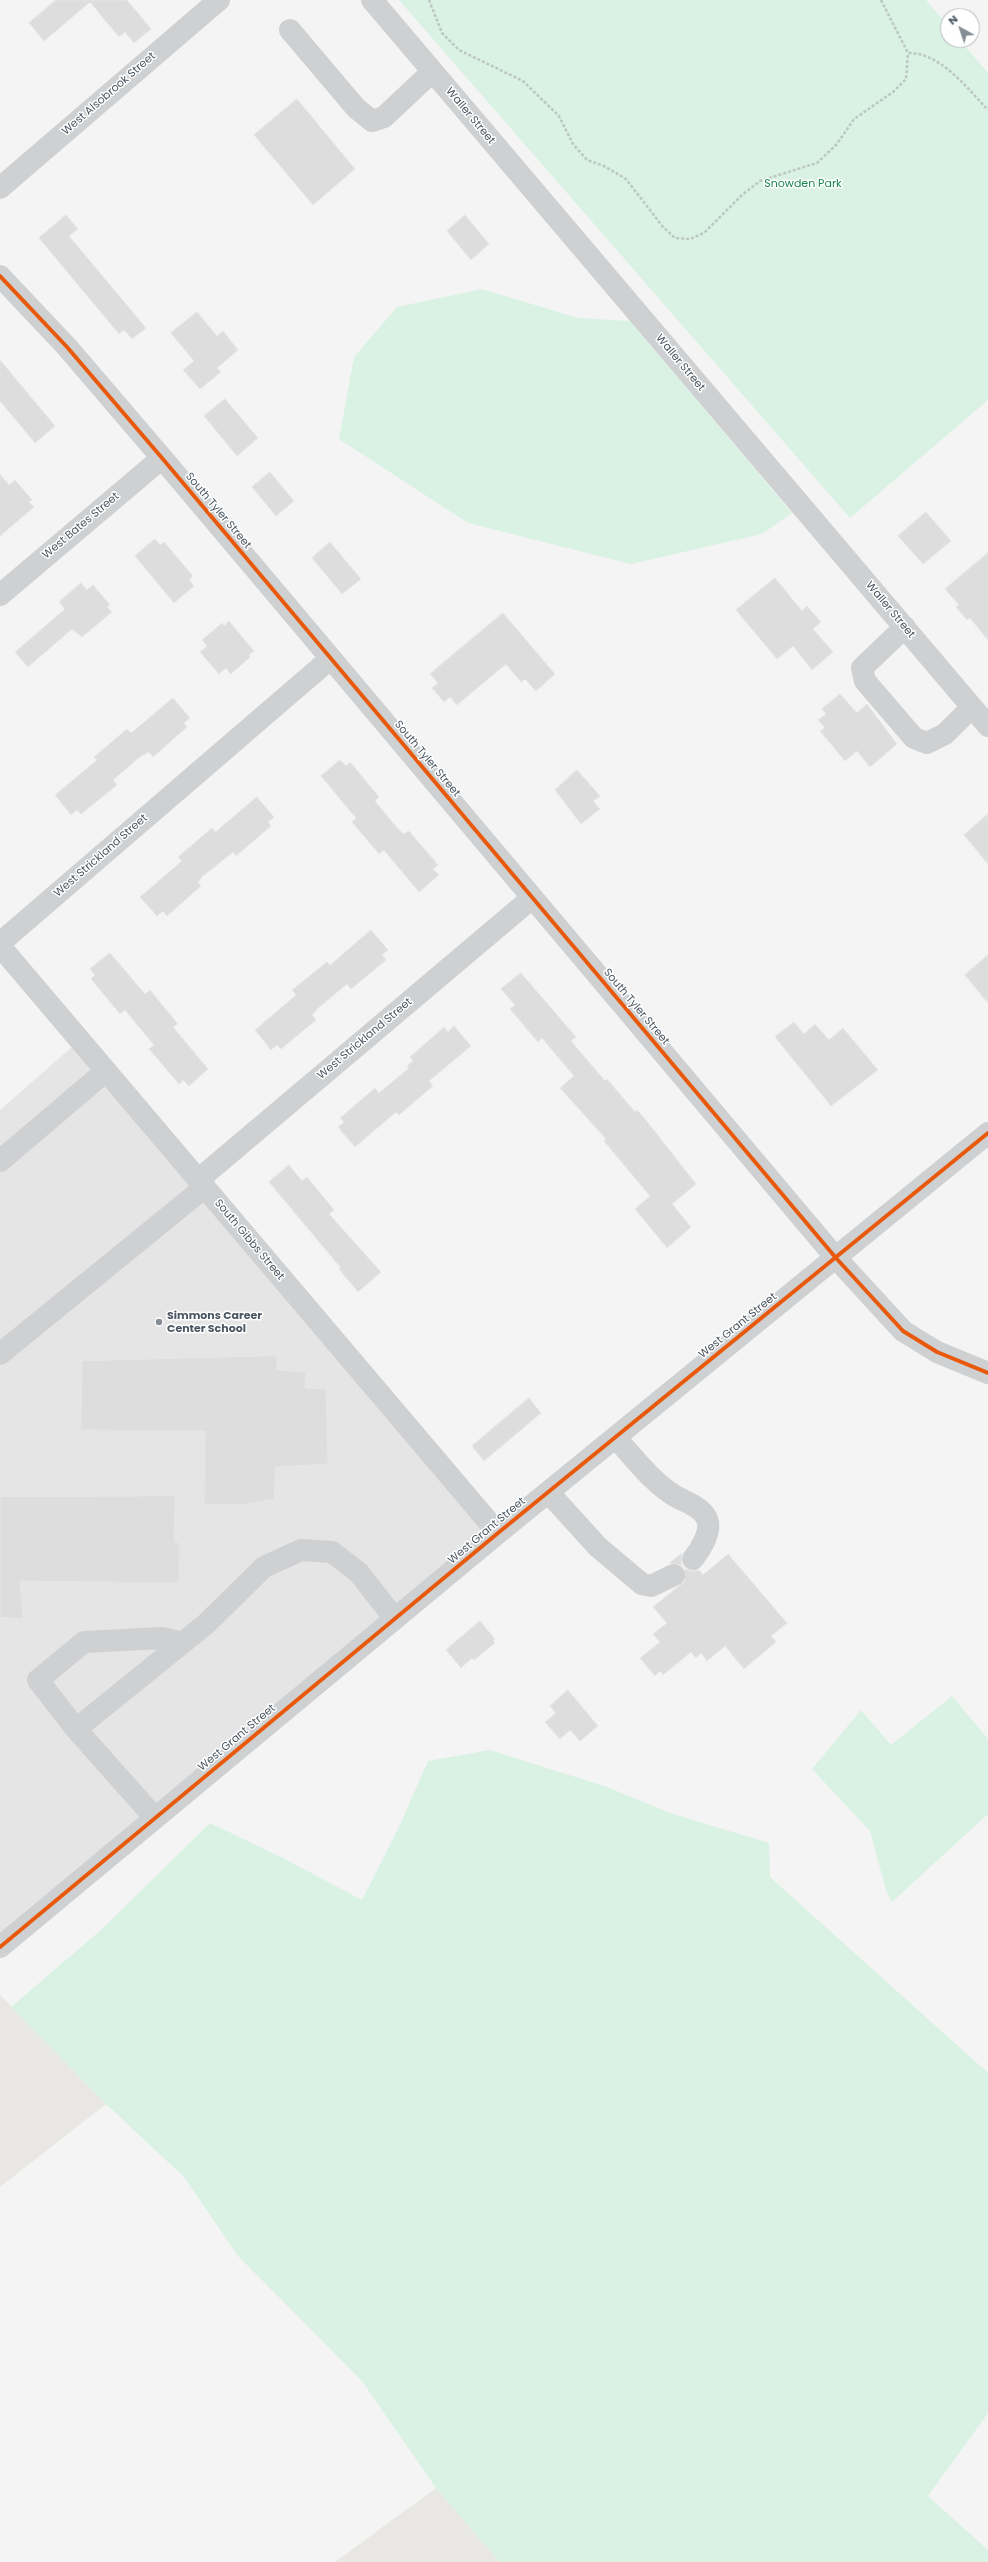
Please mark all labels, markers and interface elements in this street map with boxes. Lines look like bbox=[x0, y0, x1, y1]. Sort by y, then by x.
north arrow bbox=[940, 8, 980, 48]
text: N bbox=[945, 11, 961, 28]
street label: West Alsobrook Street bbox=[60, 50, 158, 138]
street label: Waller Street bbox=[443, 85, 497, 147]
park label: Snowden Park bbox=[764, 177, 842, 191]
street label: Waller Street bbox=[653, 332, 707, 394]
street label: South Tyler Street bbox=[182, 470, 254, 552]
street label: West Bates Street bbox=[40, 490, 122, 562]
street label: Waller Street bbox=[863, 579, 917, 641]
street label: South Tyler Street bbox=[391, 718, 463, 800]
street label: West Strickland Street bbox=[52, 812, 150, 900]
street label: South Tyler Street bbox=[600, 966, 672, 1048]
street label: West Strickland Street bbox=[315, 996, 415, 1082]
street label: South Gibbs Street bbox=[211, 1197, 287, 1283]
street label: West Grant Street bbox=[696, 1290, 780, 1362]
place label: Simmons Career Center School bbox=[167, 1309, 262, 1335]
marker: Simmons Career Center School bbox=[154, 1317, 164, 1327]
street label: West Grant Street bbox=[446, 1495, 528, 1567]
street label: West Grant Street bbox=[196, 1702, 278, 1774]

